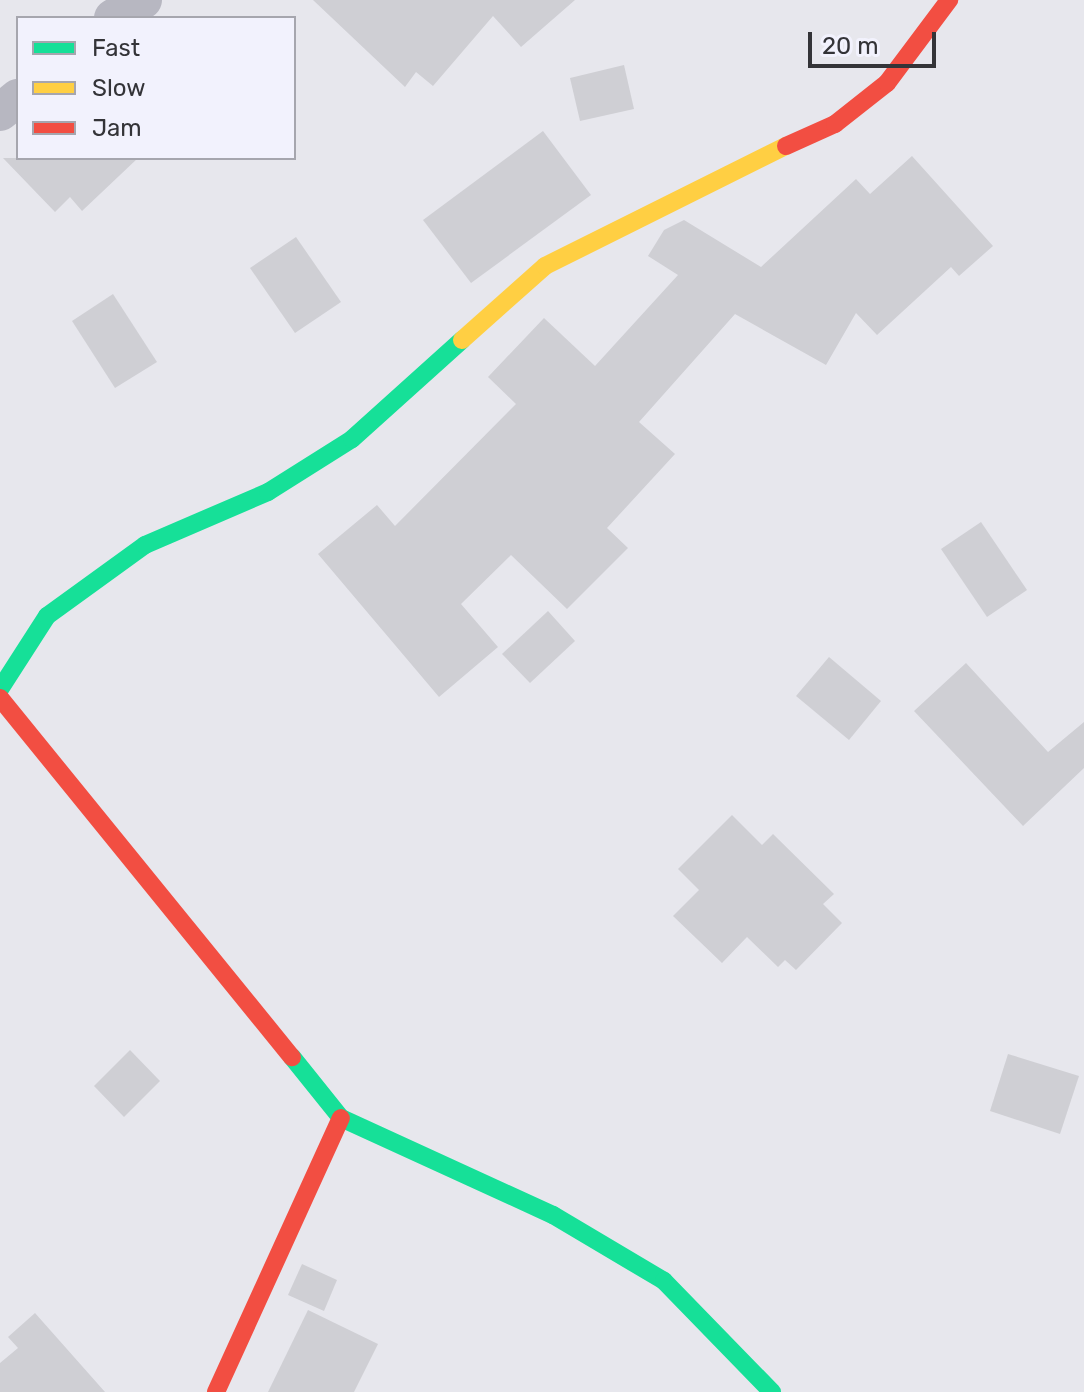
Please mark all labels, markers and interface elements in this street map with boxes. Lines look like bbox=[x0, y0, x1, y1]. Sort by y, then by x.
legend bbox=[16, 16, 296, 160]
scale bar bbox=[812, 16, 940, 66]
text: 20 m bbox=[822, 32, 879, 60]
text: Fast bbox=[92, 34, 140, 62]
text: Slow bbox=[92, 74, 145, 102]
text: Jam bbox=[92, 114, 142, 142]

